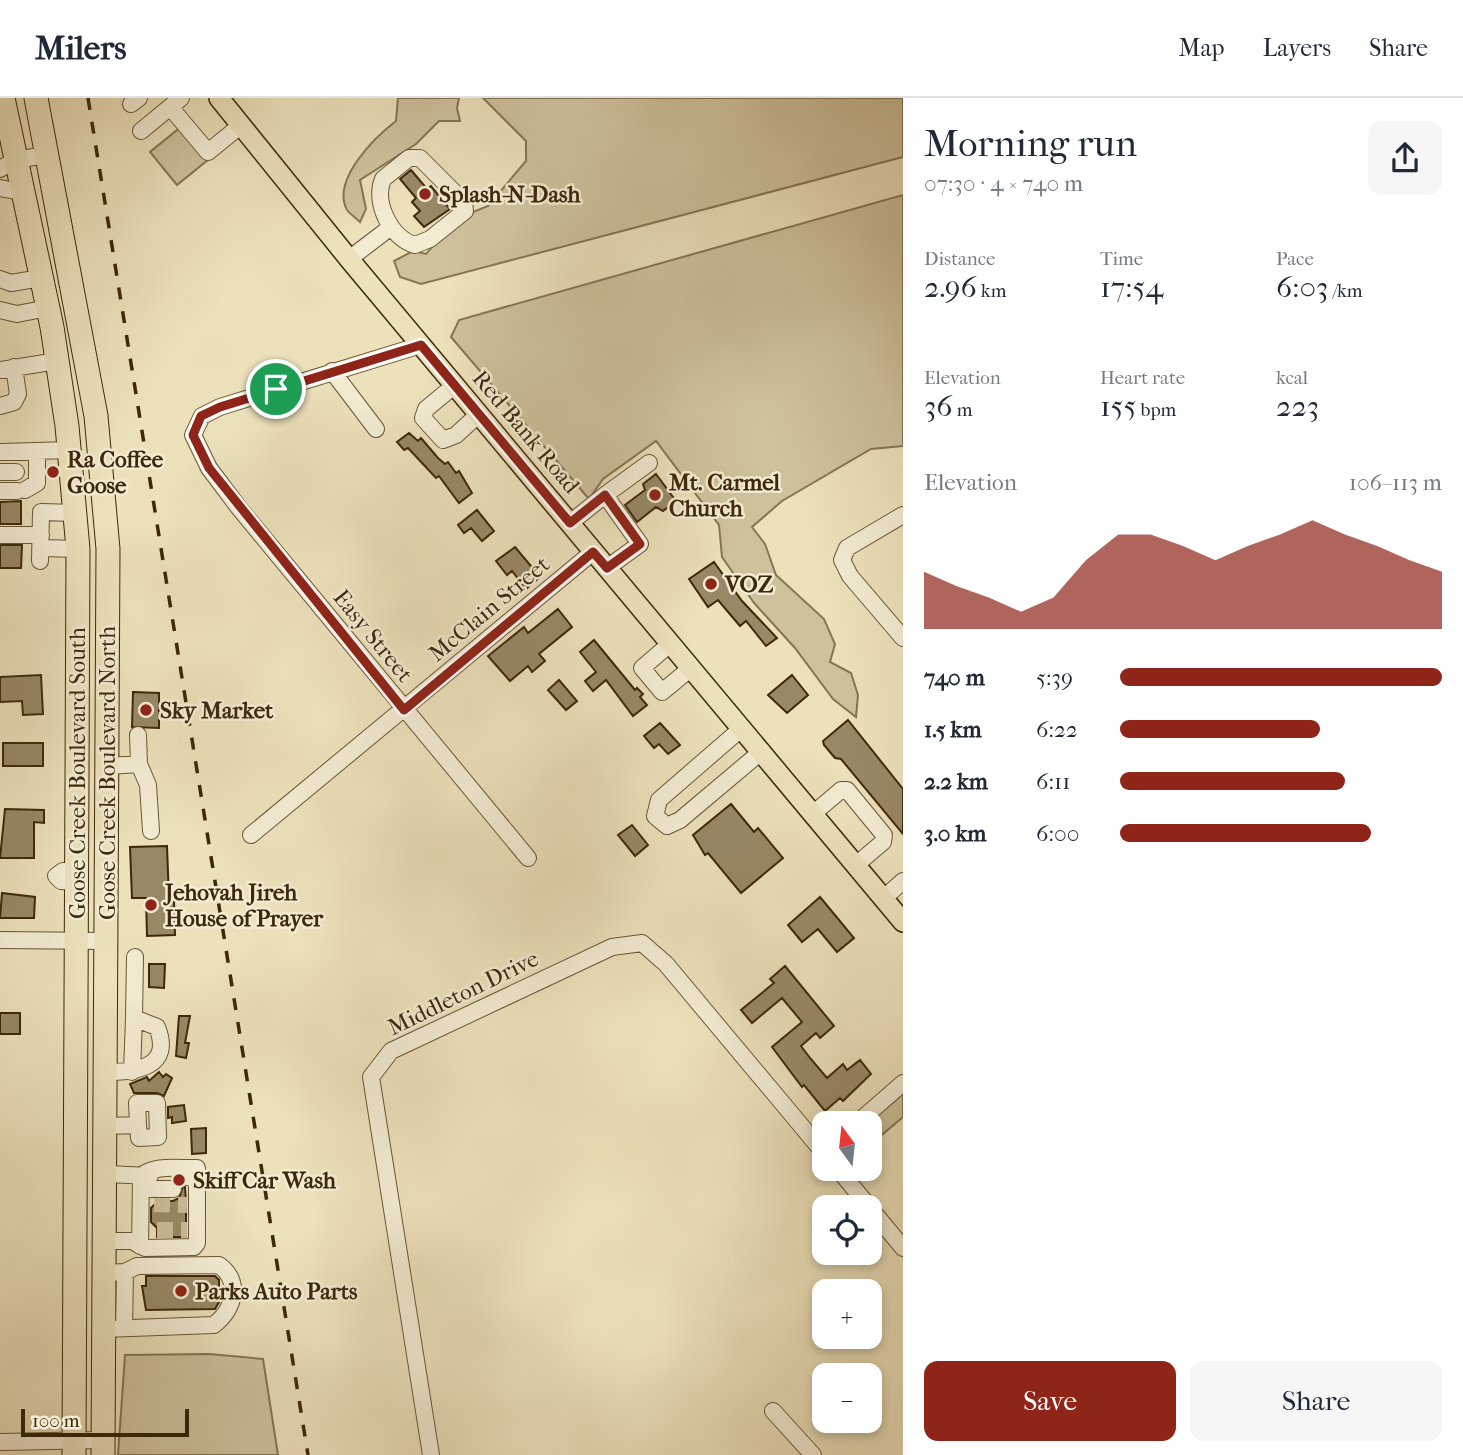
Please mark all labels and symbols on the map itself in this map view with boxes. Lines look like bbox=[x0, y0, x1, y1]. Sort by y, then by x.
place label: Splash-N-Dash bbox=[439, 181, 581, 208]
marker: Splash-N-Dash bbox=[417, 186, 433, 202]
pin bbox=[246, 359, 306, 419]
street label: Red Bank Road bbox=[467, 365, 586, 499]
place label: Ra Coffee Goose bbox=[67, 446, 164, 499]
marker: Ra Coffee Goose bbox=[45, 464, 61, 480]
place label: Mt. Carmel Church bbox=[669, 469, 781, 522]
marker: Mt. Carmel Church bbox=[647, 487, 663, 503]
street label: McClain Street bbox=[423, 551, 555, 667]
place label: VOZ bbox=[724, 571, 774, 598]
marker: VOZ bbox=[703, 576, 719, 592]
street label: Easy Street bbox=[328, 584, 418, 688]
street label: Goose Creek Boulevard North bbox=[94, 626, 121, 920]
street label: Goose Creek Boulevard South bbox=[64, 627, 91, 919]
place label: Sky Market bbox=[160, 697, 274, 724]
marker: Sky Market bbox=[138, 702, 154, 718]
place label: Jehovah Jireh House of Prayer bbox=[163, 879, 324, 932]
marker: Jehovah Jireh House of Prayer bbox=[143, 897, 159, 913]
street label: Middleton Drive bbox=[383, 945, 543, 1041]
north arrow bbox=[812, 1111, 882, 1181]
place label: Skiff Car Wash bbox=[193, 1167, 337, 1194]
marker: Skiff Car Wash bbox=[171, 1172, 187, 1188]
place label: Parks Auto Parts bbox=[195, 1278, 358, 1305]
marker: Parks Auto Parts bbox=[173, 1283, 189, 1299]
scale bar bbox=[21, 1406, 189, 1438]

